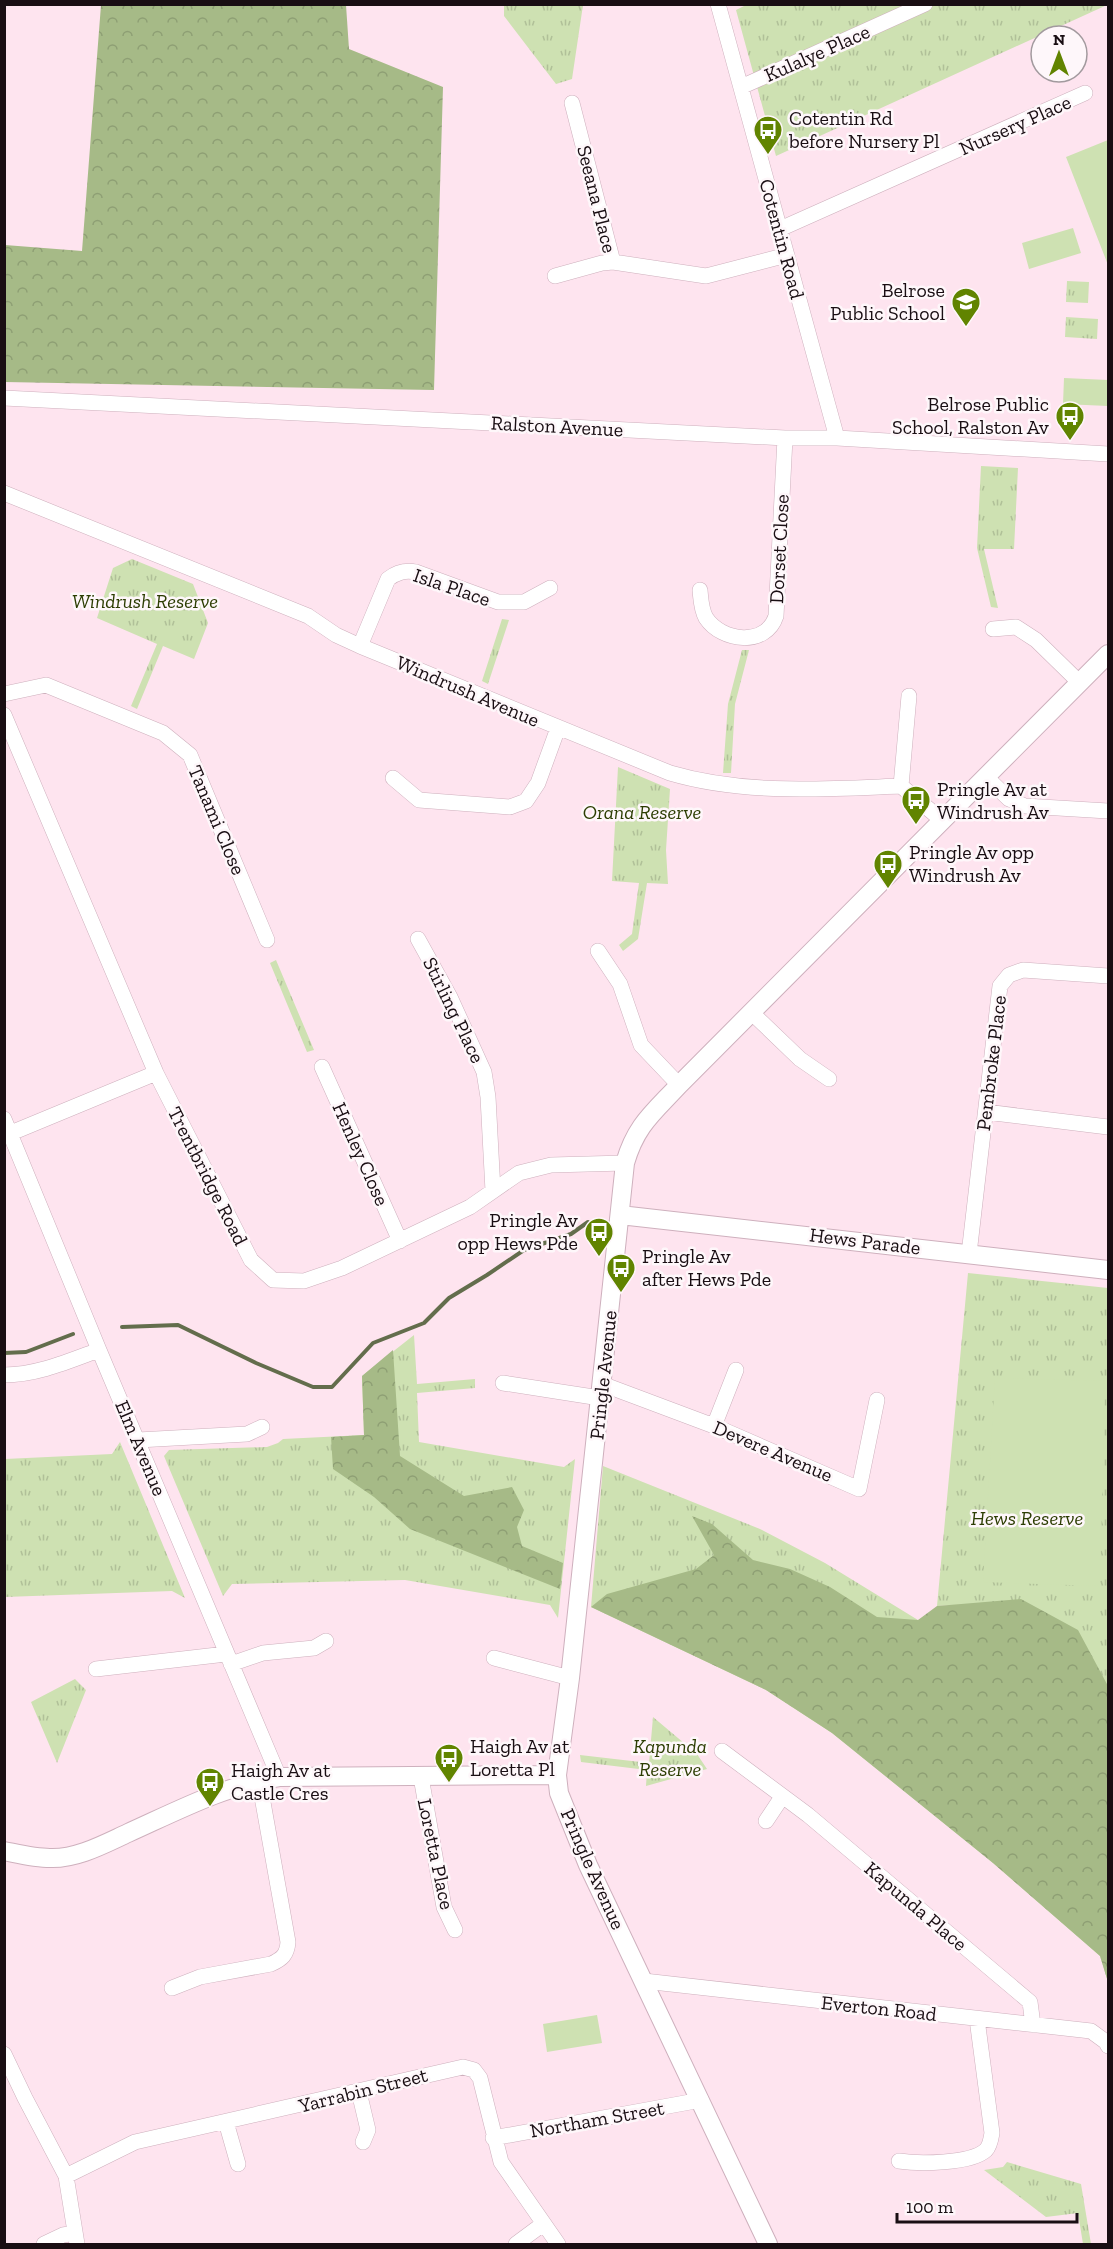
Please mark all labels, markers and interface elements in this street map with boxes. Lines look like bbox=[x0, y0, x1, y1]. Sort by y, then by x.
street label: Kulalye Place bbox=[761, 19, 873, 87]
north arrow bbox=[1029, 24, 1089, 84]
text: N bbox=[1053, 30, 1065, 49]
street label: Nursery Place bbox=[955, 90, 1075, 160]
place label: Cotentin Rd before Nursery Pl bbox=[788, 106, 940, 153]
bus stop icon: Cotentin Rd before Nursery Pl bbox=[752, 114, 784, 156]
street label: Seeana Place bbox=[572, 143, 622, 255]
street label: Cotentin Road bbox=[754, 176, 810, 302]
place label: Belrose Public School bbox=[830, 278, 945, 325]
school or university icon: Belrose Public School bbox=[950, 286, 982, 328]
place label: Belrose Public School, Ralston Av bbox=[892, 392, 1049, 439]
bus stop icon: Belrose Public School, Ralston Av bbox=[1054, 400, 1086, 442]
street label: Ralston Avenue bbox=[490, 411, 624, 441]
street label: Dorset Close bbox=[764, 494, 794, 604]
street label: Isla Place bbox=[410, 563, 494, 611]
park label: Windrush Reserve bbox=[72, 589, 218, 613]
street label: Windrush Avenue bbox=[393, 650, 543, 732]
street label: Tanami Close bbox=[183, 762, 251, 878]
place label: Pringle Av at Windrush Av bbox=[937, 777, 1049, 824]
bus stop icon: Pringle Av at Windrush Av bbox=[900, 784, 932, 826]
park label: Orana Reserve bbox=[583, 800, 701, 824]
place label: Pringle Av opp Windrush Av bbox=[909, 840, 1034, 887]
bus stop icon: Pringle Av opp Windrush Av bbox=[872, 848, 904, 890]
street label: Stirling Place bbox=[418, 953, 490, 1067]
street label: Pembroke Place bbox=[971, 994, 1011, 1132]
street label: Henley Close bbox=[328, 1099, 394, 1209]
street label: Trentbridge Road bbox=[163, 1103, 253, 1249]
place label: Pringle Av opp Hews Pde bbox=[458, 1208, 578, 1255]
bus stop icon: Pringle Av opp Hews Pde bbox=[583, 1216, 615, 1258]
street label: Hews Parade bbox=[808, 1222, 922, 1260]
place label: Pringle Av after Hews Pde bbox=[642, 1244, 771, 1291]
bus stop icon: Pringle Av after Hews Pde bbox=[605, 1252, 637, 1294]
street label: Pringle Avenue bbox=[584, 1309, 622, 1441]
street label: Elm Avenue bbox=[110, 1397, 172, 1499]
street label: Devere Avenue bbox=[710, 1415, 836, 1487]
park label: Hews Reserve bbox=[971, 1506, 1083, 1530]
place label: Haigh Av at Loretta Pl bbox=[470, 1734, 570, 1781]
park label: Kapunda Reserve bbox=[633, 1734, 707, 1781]
bus stop icon: Haigh Av at Loretta Pl bbox=[433, 1742, 465, 1784]
place label: Haigh Av at Castle Cres bbox=[231, 1758, 331, 1805]
bus stop icon: Haigh Av at Castle Cres bbox=[194, 1766, 226, 1808]
street label: Loretta Place bbox=[413, 1796, 459, 1912]
street label: Pringle Avenue bbox=[556, 1805, 630, 1933]
street label: Kapunda Place bbox=[860, 1856, 972, 1956]
street label: Everton Road bbox=[820, 1990, 938, 2026]
street label: Yarrabin Street bbox=[295, 2062, 430, 2118]
street label: Northam Street bbox=[528, 2095, 667, 2143]
scale bar bbox=[897, 2186, 1077, 2224]
text: 100 m bbox=[906, 2196, 954, 2218]

